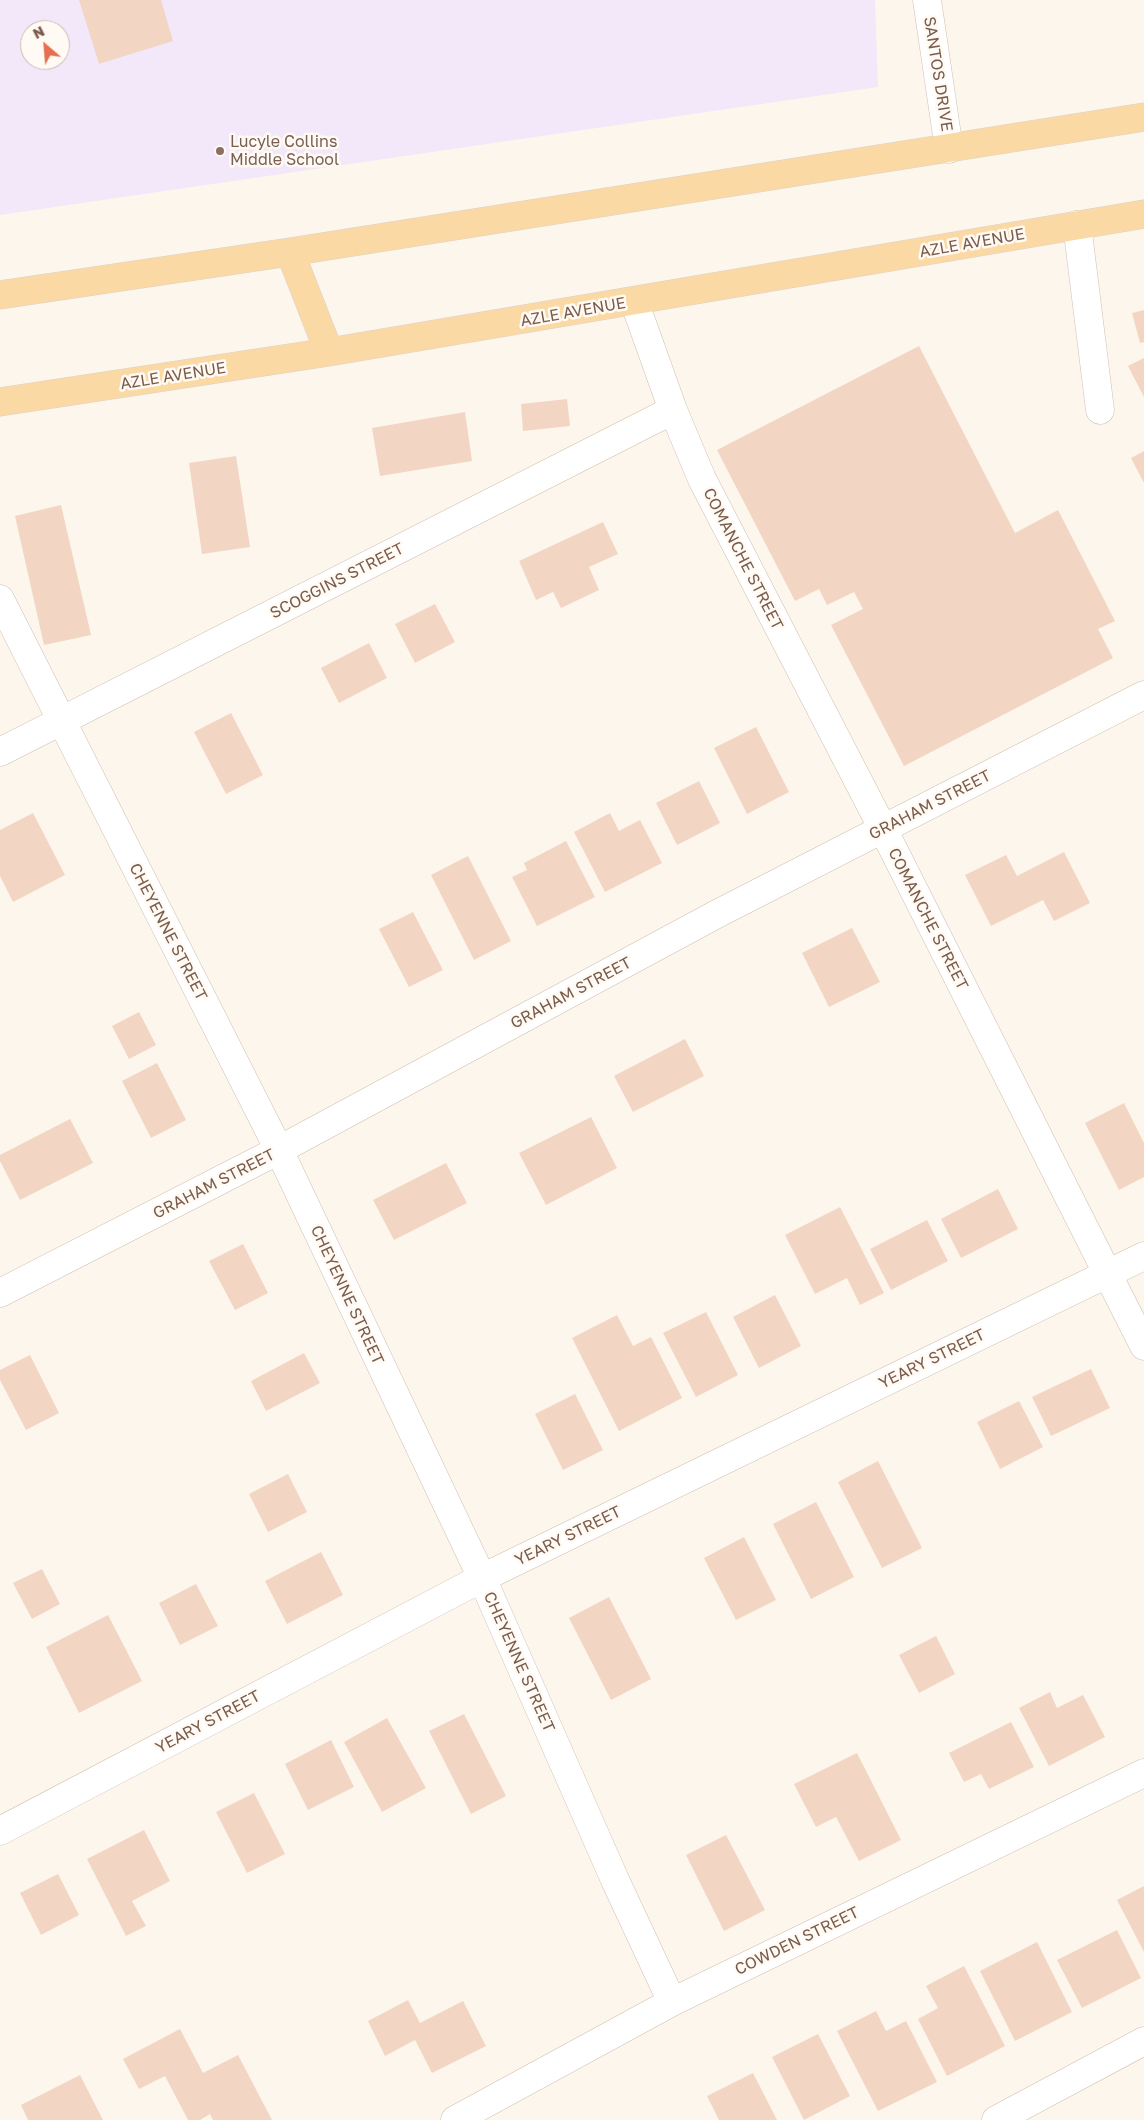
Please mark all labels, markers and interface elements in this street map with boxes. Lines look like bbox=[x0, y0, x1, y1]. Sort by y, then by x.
street label: SANTOS DRIVE bbox=[919, 15, 957, 133]
north arrow bbox=[20, 20, 70, 70]
text: N bbox=[30, 22, 47, 42]
place label: Lucyle Collins Middle School bbox=[230, 132, 339, 170]
marker: Lucyle Collins Middle School bbox=[214, 145, 226, 157]
street label: AZLE AVENUE bbox=[918, 224, 1026, 262]
street label: AZLE AVENUE bbox=[519, 293, 627, 331]
street label: AZLE AVENUE bbox=[119, 358, 227, 394]
street label: COMANCHE STREET bbox=[699, 485, 787, 633]
street label: SCOGGINS STREET bbox=[267, 539, 407, 623]
street label: GRAHAM STREET bbox=[866, 766, 994, 844]
street label: COMANCHE STREET bbox=[884, 845, 972, 993]
street label: CHEYENNE STREET bbox=[125, 860, 211, 1004]
street label: GRAHAM STREET bbox=[507, 953, 635, 1033]
street label: GRAHAM STREET bbox=[150, 1145, 278, 1223]
street label: CHEYENNE STREET bbox=[306, 1222, 388, 1368]
street label: YEARY STREET bbox=[876, 1325, 988, 1393]
street label: YEARY STREET bbox=[512, 1502, 624, 1570]
street label: CHEYENNE STREET bbox=[479, 1589, 559, 1735]
street label: YEARY STREET bbox=[152, 1686, 264, 1758]
street label: COWDEN STREET bbox=[732, 1903, 862, 1979]

